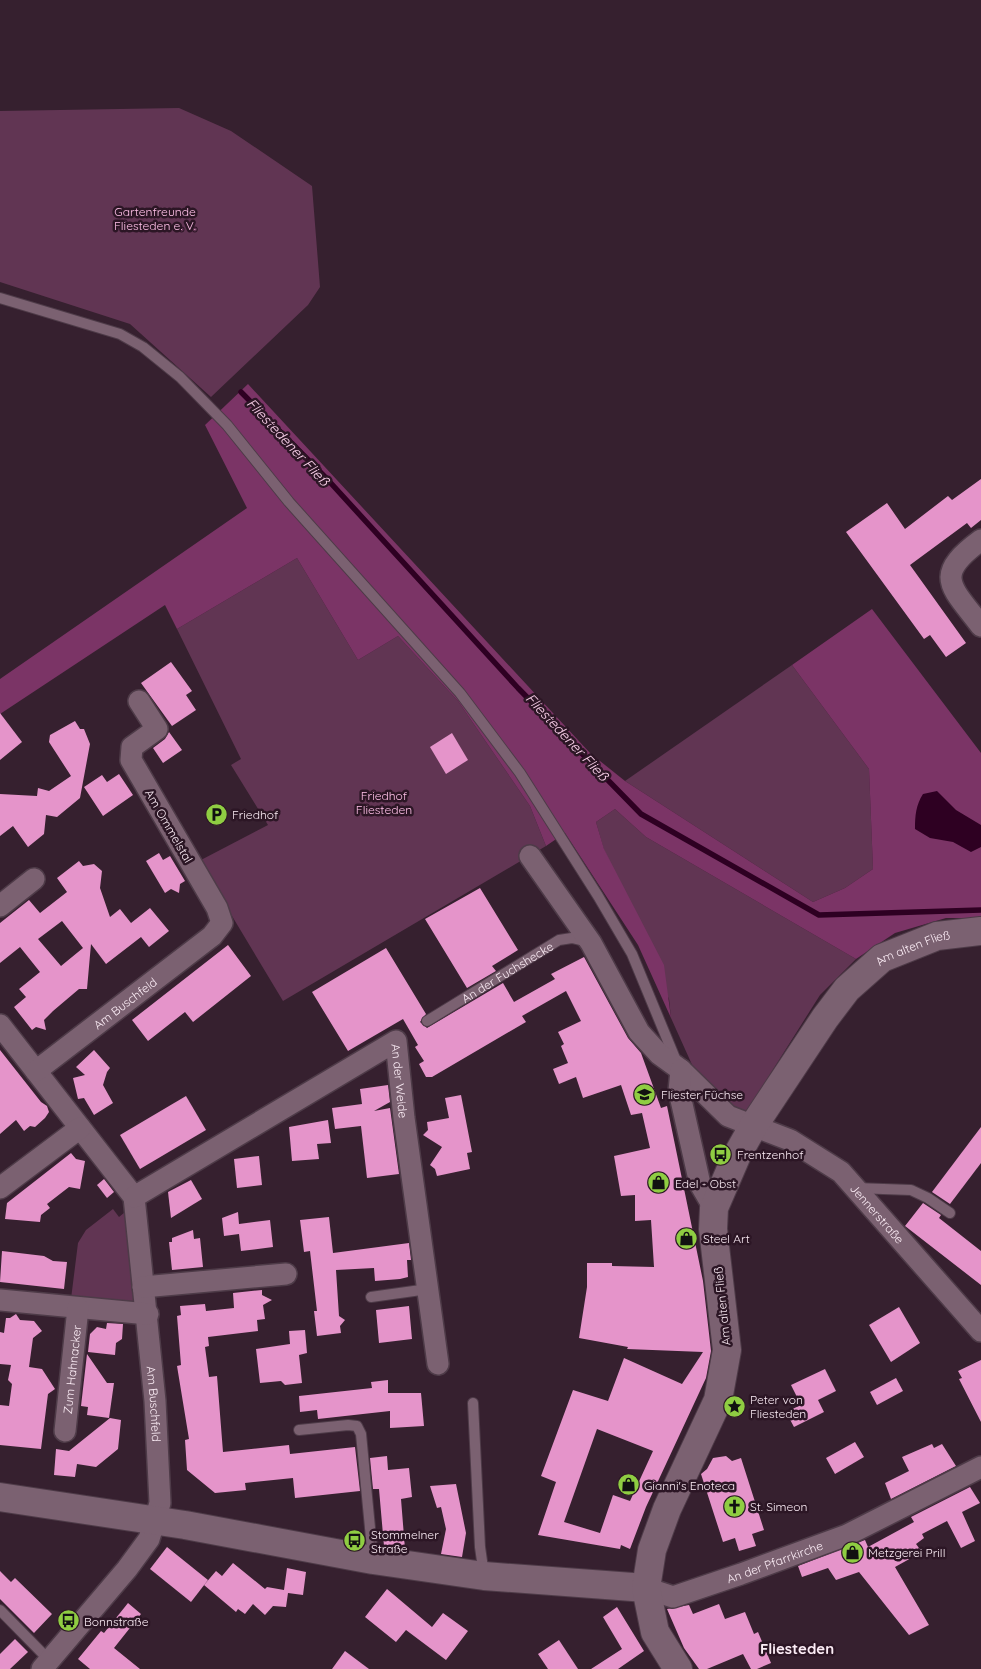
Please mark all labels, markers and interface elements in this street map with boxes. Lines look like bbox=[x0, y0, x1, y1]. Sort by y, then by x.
park label: Gartenfreunde Fliesteden e. V. bbox=[114, 204, 196, 233]
water label: Fliestedener Fließ bbox=[243, 394, 334, 490]
water label: Fliestedener Fließ bbox=[522, 689, 613, 785]
street label: Am Ommelstal bbox=[142, 787, 196, 865]
park label: Friedhof Fliesteden bbox=[356, 788, 412, 817]
parking icon: Friedhof bbox=[204, 802, 228, 826]
place label: Friedhof bbox=[232, 807, 279, 822]
street label: Am alten Fließ bbox=[872, 927, 951, 968]
street label: An der Fuchshecke bbox=[459, 938, 556, 1006]
street label: Am Buschfeld bbox=[90, 974, 160, 1032]
street label: An der Weide bbox=[389, 1043, 411, 1119]
school or university icon: Fliester Füchse bbox=[633, 1082, 657, 1106]
place label: Fliester Füchse bbox=[661, 1087, 743, 1102]
bus stop icon: Frentzenhof bbox=[709, 1142, 733, 1166]
place label: Frentzenhof bbox=[737, 1147, 804, 1162]
shop icon: Edel - Obst bbox=[647, 1171, 671, 1195]
place label: Edel - Obst bbox=[675, 1176, 736, 1191]
street label: Jennerstraße bbox=[847, 1181, 908, 1247]
shop icon: Steel Art bbox=[675, 1226, 699, 1250]
place label: Steel Art bbox=[703, 1231, 750, 1246]
street label: Am alten Fließ bbox=[710, 1266, 734, 1346]
street label: Zum Hahnacker bbox=[59, 1324, 84, 1415]
street label: Am Buschfeld bbox=[144, 1365, 164, 1442]
place label: Peter von Fliesteden bbox=[750, 1392, 806, 1421]
place icon: Peter von Fliesteden bbox=[722, 1394, 746, 1418]
shop icon: Gianni's Enoteca bbox=[616, 1473, 640, 1497]
place label: Gianni's Enoteca bbox=[644, 1478, 735, 1493]
church icon: St. Simeon bbox=[722, 1494, 746, 1518]
place label: St. Simeon bbox=[750, 1499, 807, 1514]
place label: Stommelner Straße bbox=[371, 1527, 439, 1556]
bus stop icon: Stommelner Straße bbox=[343, 1529, 367, 1553]
street label: An der Pfarrkirche bbox=[725, 1537, 825, 1586]
shop icon: Metzgerei Prill bbox=[840, 1540, 864, 1564]
place label: Metzgerei Prill bbox=[868, 1545, 945, 1560]
bus stop icon: Bonnstraße bbox=[56, 1609, 80, 1633]
place label: Bonnstraße bbox=[84, 1614, 149, 1629]
district label: Fliesteden bbox=[760, 1639, 834, 1658]

